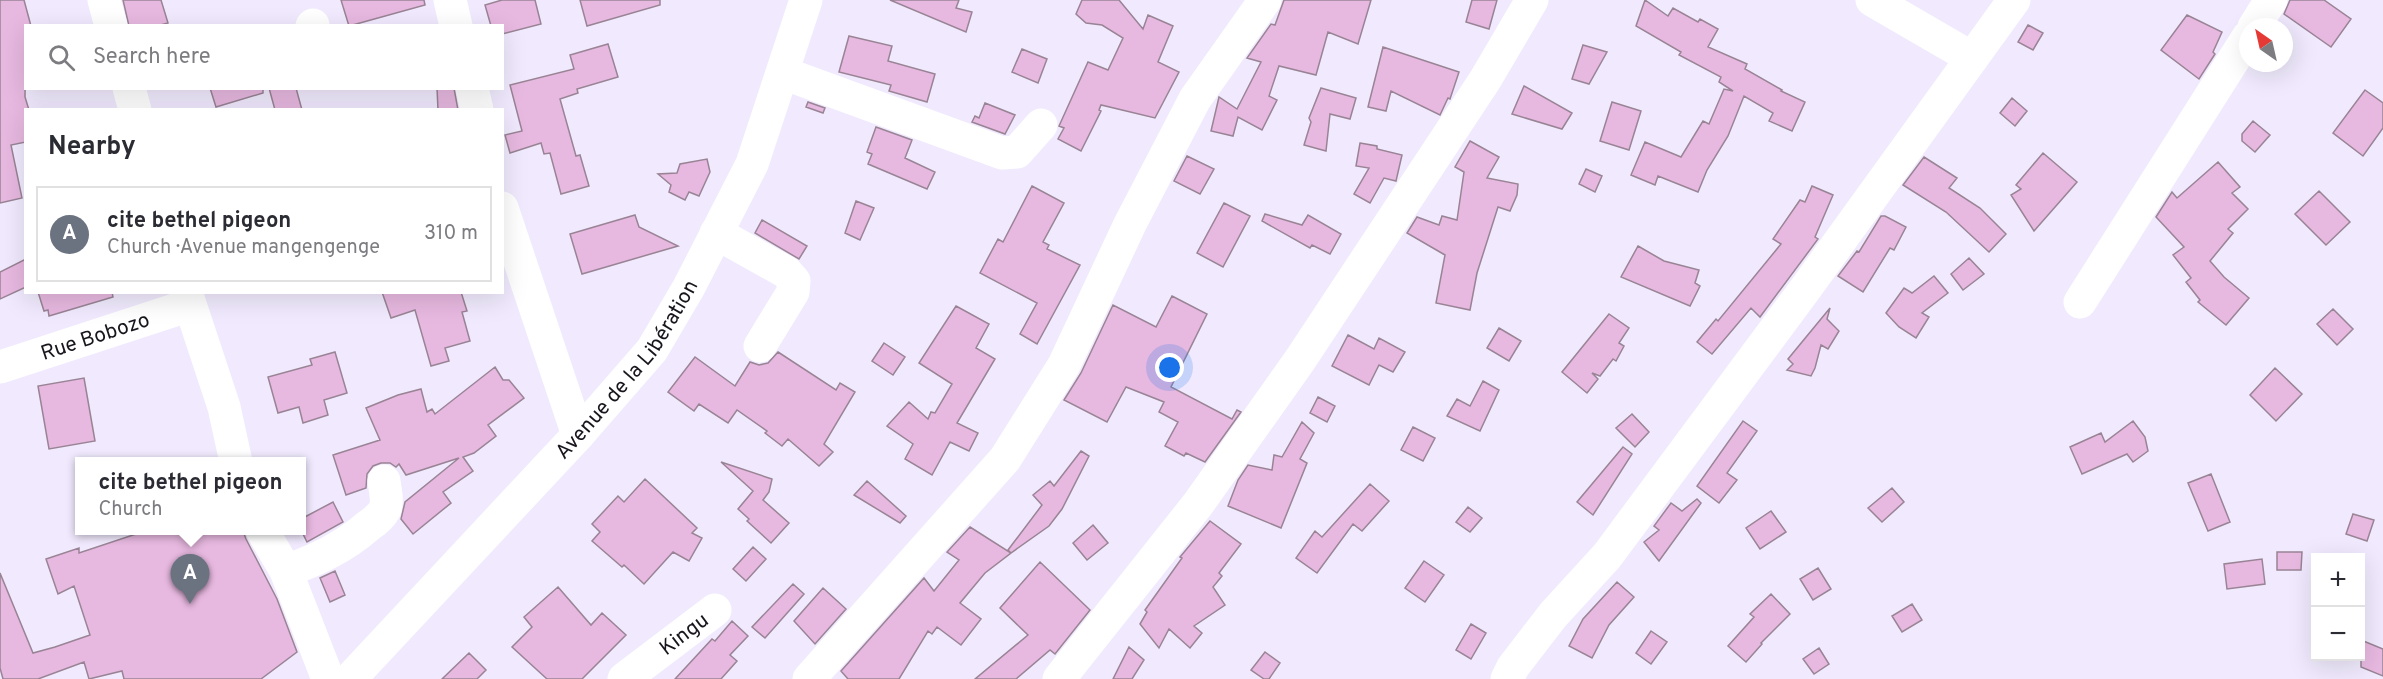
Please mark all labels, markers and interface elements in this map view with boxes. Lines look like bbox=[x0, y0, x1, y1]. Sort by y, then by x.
north arrow bbox=[2239, 18, 2293, 72]
search box bbox=[24, 24, 504, 90]
icon: search bbox=[45, 41, 78, 74]
text: Search here bbox=[93, 44, 211, 71]
text: Nearby bbox=[48, 131, 136, 164]
text: cite bethel pigeon bbox=[107, 208, 291, 235]
text: A bbox=[62, 221, 77, 247]
text: 310 m bbox=[424, 221, 478, 247]
text: Church · Avenue mangengenge bbox=[107, 235, 380, 261]
street label: Avenue de la Libération bbox=[550, 276, 705, 466]
street label: Rue Bobozo bbox=[38, 307, 153, 368]
your location bbox=[1155, 353, 1184, 382]
popup bbox=[75, 457, 306, 535]
text: cite bethel pigeon bbox=[98, 470, 283, 497]
text: Church bbox=[98, 497, 163, 523]
map controls bbox=[2311, 553, 2365, 661]
button: + bbox=[2311, 553, 2365, 607]
pin: A bbox=[170, 554, 210, 604]
button: − bbox=[2311, 607, 2365, 661]
street label: Kingu bbox=[655, 608, 715, 662]

